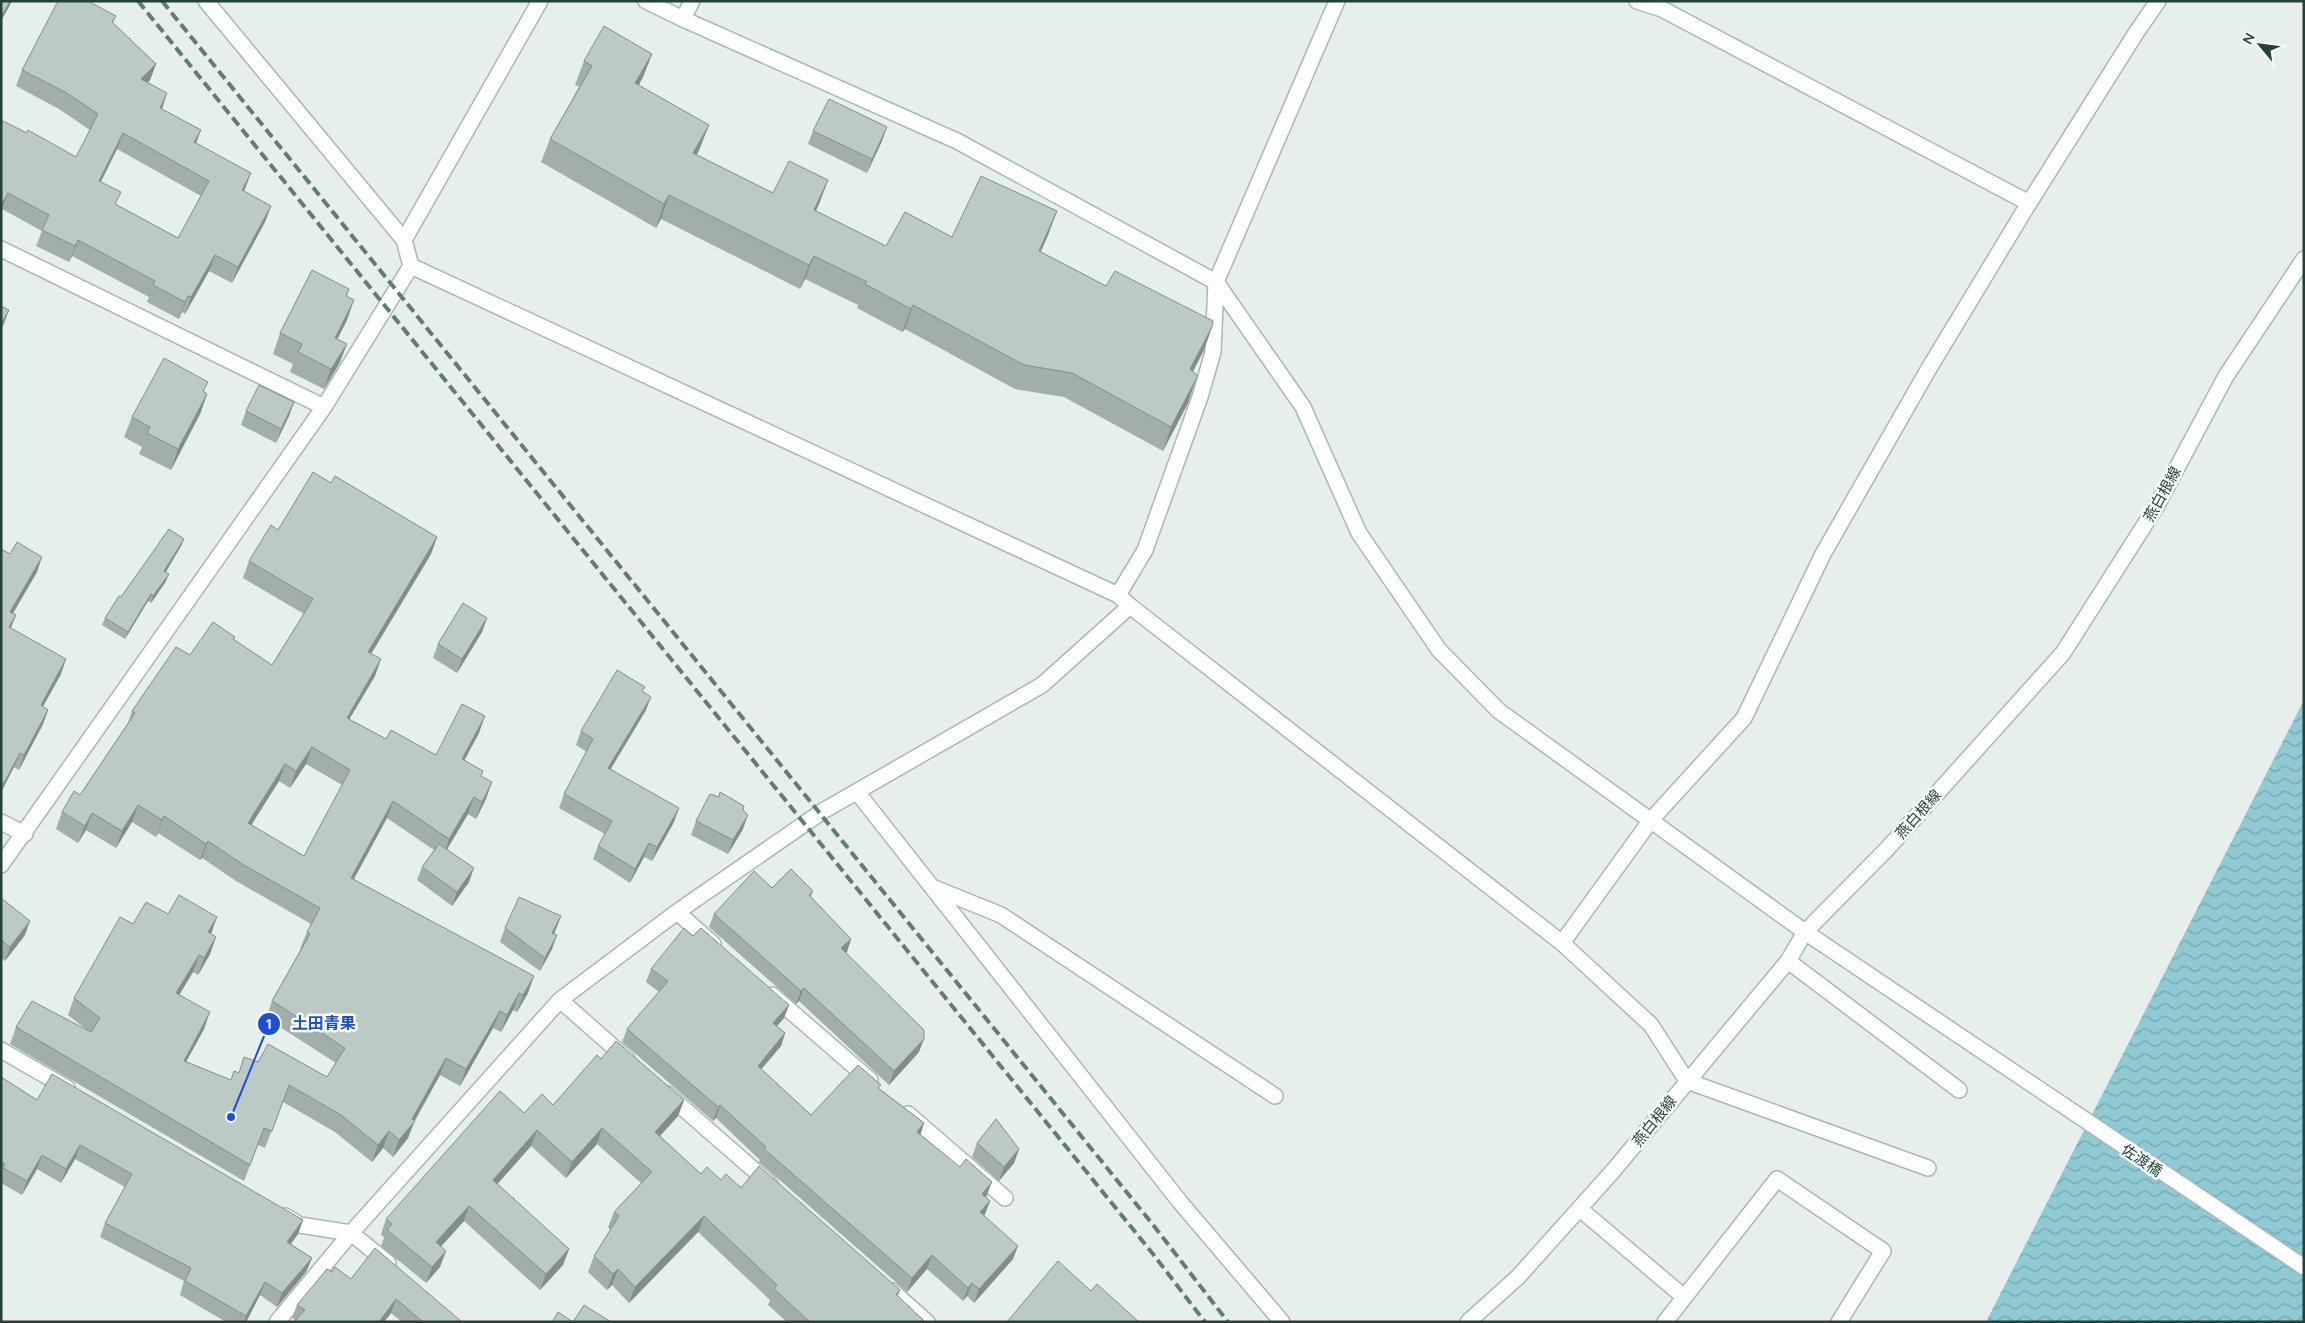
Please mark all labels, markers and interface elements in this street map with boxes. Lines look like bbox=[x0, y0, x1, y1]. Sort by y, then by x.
north arrow bbox=[2235, 20, 2285, 70]
text: N bbox=[2238, 30, 2259, 48]
street label: 燕白根線 bbox=[2139, 463, 2185, 525]
street label: 燕白根線 bbox=[1891, 785, 1945, 843]
callout: 土田青果 bbox=[257, 1008, 366, 1039]
text: 土田青果 bbox=[292, 1013, 356, 1033]
text: 1 bbox=[266, 1014, 272, 1033]
street label: 燕白根線 bbox=[1628, 1092, 1680, 1150]
street label: 佐渡橋 bbox=[2118, 1140, 2166, 1180]

